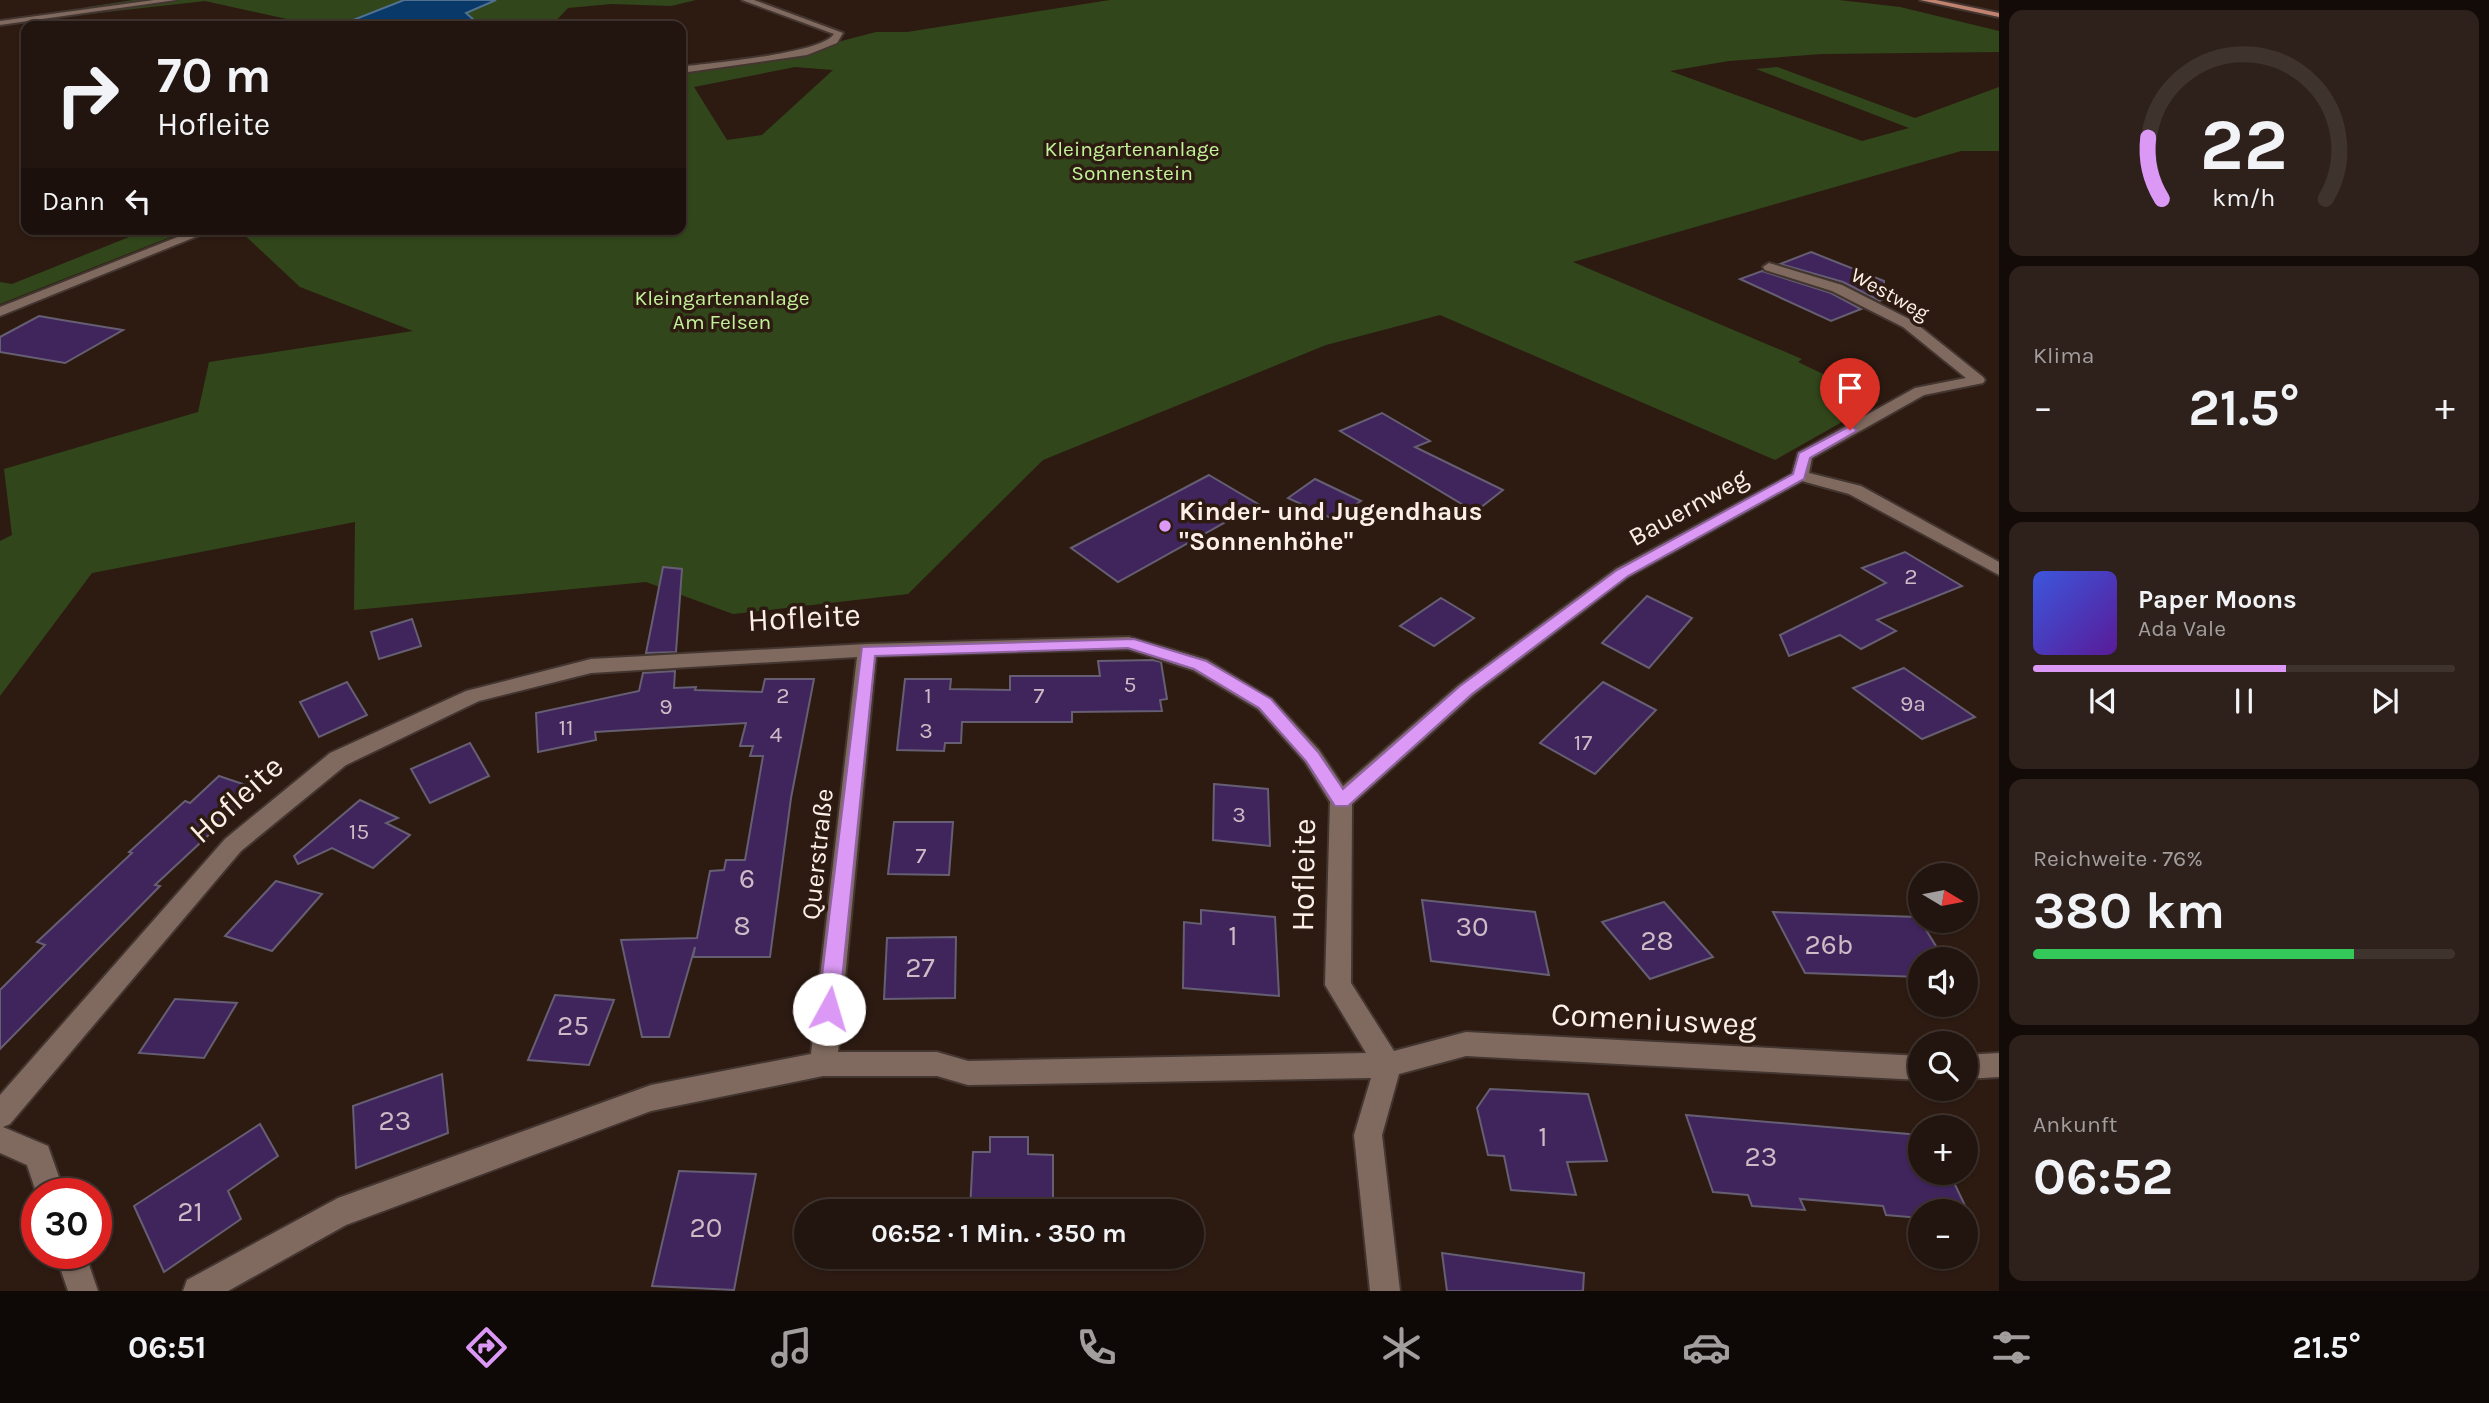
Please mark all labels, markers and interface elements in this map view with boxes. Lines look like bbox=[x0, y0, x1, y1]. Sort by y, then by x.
text: 70 m bbox=[157, 47, 271, 104]
icon: right bbox=[42, 49, 133, 140]
text: 22 bbox=[2200, 102, 2288, 187]
text: Hofleite bbox=[157, 106, 270, 143]
park label: Kleingartenanlage Sonnenstein bbox=[1044, 137, 1220, 185]
icon: left bbox=[119, 182, 157, 220]
text: km/h bbox=[2212, 183, 2276, 212]
text: Dann bbox=[42, 186, 105, 217]
street label: Westweg bbox=[1847, 263, 1933, 325]
park label: Kleingartenanlage Am Felsen bbox=[634, 286, 810, 334]
text: Klima bbox=[2033, 342, 2094, 369]
pin bbox=[1820, 358, 1880, 430]
icon: arrive bbox=[1831, 369, 1869, 407]
text: 21.5° bbox=[2188, 377, 2300, 438]
text: − bbox=[2033, 385, 2053, 430]
text: + bbox=[2435, 385, 2455, 430]
street label: Bauernweg bbox=[1623, 462, 1754, 553]
place label: Kinder- und Jugendhaus "Sonnenhöhe" bbox=[1179, 496, 1482, 557]
marker: Kinder- und Jugendhaus "Sonnenhöhe" bbox=[1157, 518, 1173, 534]
house number: 2 bbox=[1904, 563, 1918, 590]
text: Paper Moons bbox=[2138, 584, 2297, 615]
street label: Hofleite bbox=[747, 596, 862, 639]
text: Ada Vale bbox=[2138, 615, 2226, 642]
house number: 5 bbox=[1124, 671, 1136, 698]
house number: 2 bbox=[776, 682, 790, 709]
house number: 1 bbox=[924, 682, 932, 709]
house number: 7 bbox=[1034, 682, 1045, 709]
icon: previous bbox=[2084, 682, 2122, 720]
icon: pause bbox=[2225, 682, 2263, 720]
icon: next bbox=[2366, 682, 2404, 720]
house number: 9a bbox=[1900, 690, 1926, 717]
house number: 9 bbox=[659, 693, 673, 720]
house number: 11 bbox=[558, 714, 574, 741]
house number: 3 bbox=[919, 717, 933, 744]
house number: 4 bbox=[770, 721, 783, 748]
house number: 17 bbox=[1574, 729, 1592, 756]
street label: Hofleite bbox=[182, 748, 291, 851]
street label: Querstraße bbox=[795, 787, 840, 921]
house number: 3 bbox=[1232, 801, 1246, 828]
house number: 15 bbox=[349, 818, 369, 845]
street label: Hofleite bbox=[1284, 818, 1323, 932]
house number: 7 bbox=[916, 842, 927, 869]
text: Reichweite · 76% bbox=[2033, 845, 2203, 872]
house number: 6 bbox=[739, 862, 755, 895]
north arrow bbox=[1908, 863, 1978, 933]
map controls bbox=[1908, 863, 1978, 1269]
text: 380 km bbox=[2033, 880, 2225, 941]
house number: 8 bbox=[733, 909, 751, 942]
house number: 30 bbox=[1455, 910, 1489, 943]
house number: 1 bbox=[1228, 919, 1238, 952]
house number: 28 bbox=[1640, 924, 1674, 957]
house number: 26b bbox=[1805, 928, 1853, 961]
button: sound bbox=[1908, 947, 1978, 1017]
house number: 27 bbox=[905, 951, 935, 984]
position arrow bbox=[792, 972, 866, 1046]
street label: Comeniusweg bbox=[1550, 996, 1758, 1043]
house number: 25 bbox=[557, 1009, 589, 1042]
button: search bbox=[1908, 1031, 1978, 1101]
house number: 23 bbox=[379, 1104, 411, 1137]
text: Ankunft bbox=[2033, 1111, 2117, 1138]
button: + bbox=[1908, 1115, 1978, 1185]
house number: 1 bbox=[1538, 1120, 1548, 1153]
house number: 23 bbox=[1745, 1140, 1777, 1173]
text: 06:52 bbox=[2033, 1146, 2173, 1207]
speed limit sign: 30 bbox=[21, 1178, 112, 1269]
house number: 21 bbox=[177, 1195, 203, 1228]
button: − bbox=[1908, 1199, 1978, 1269]
house number: 20 bbox=[690, 1211, 722, 1244]
text: 06:52 · 1 Min. · 350 m bbox=[871, 1218, 1127, 1249]
icon: directions bbox=[462, 1323, 511, 1372]
icon: music bbox=[767, 1323, 816, 1372]
icon: phone bbox=[1072, 1323, 1121, 1372]
icon: climate bbox=[1377, 1323, 1426, 1372]
icon: car bbox=[1682, 1323, 1731, 1372]
icon: filters bbox=[1987, 1323, 2036, 1372]
text: 06:51 bbox=[128, 1329, 206, 1366]
text: 21.5° bbox=[2292, 1329, 2361, 1366]

